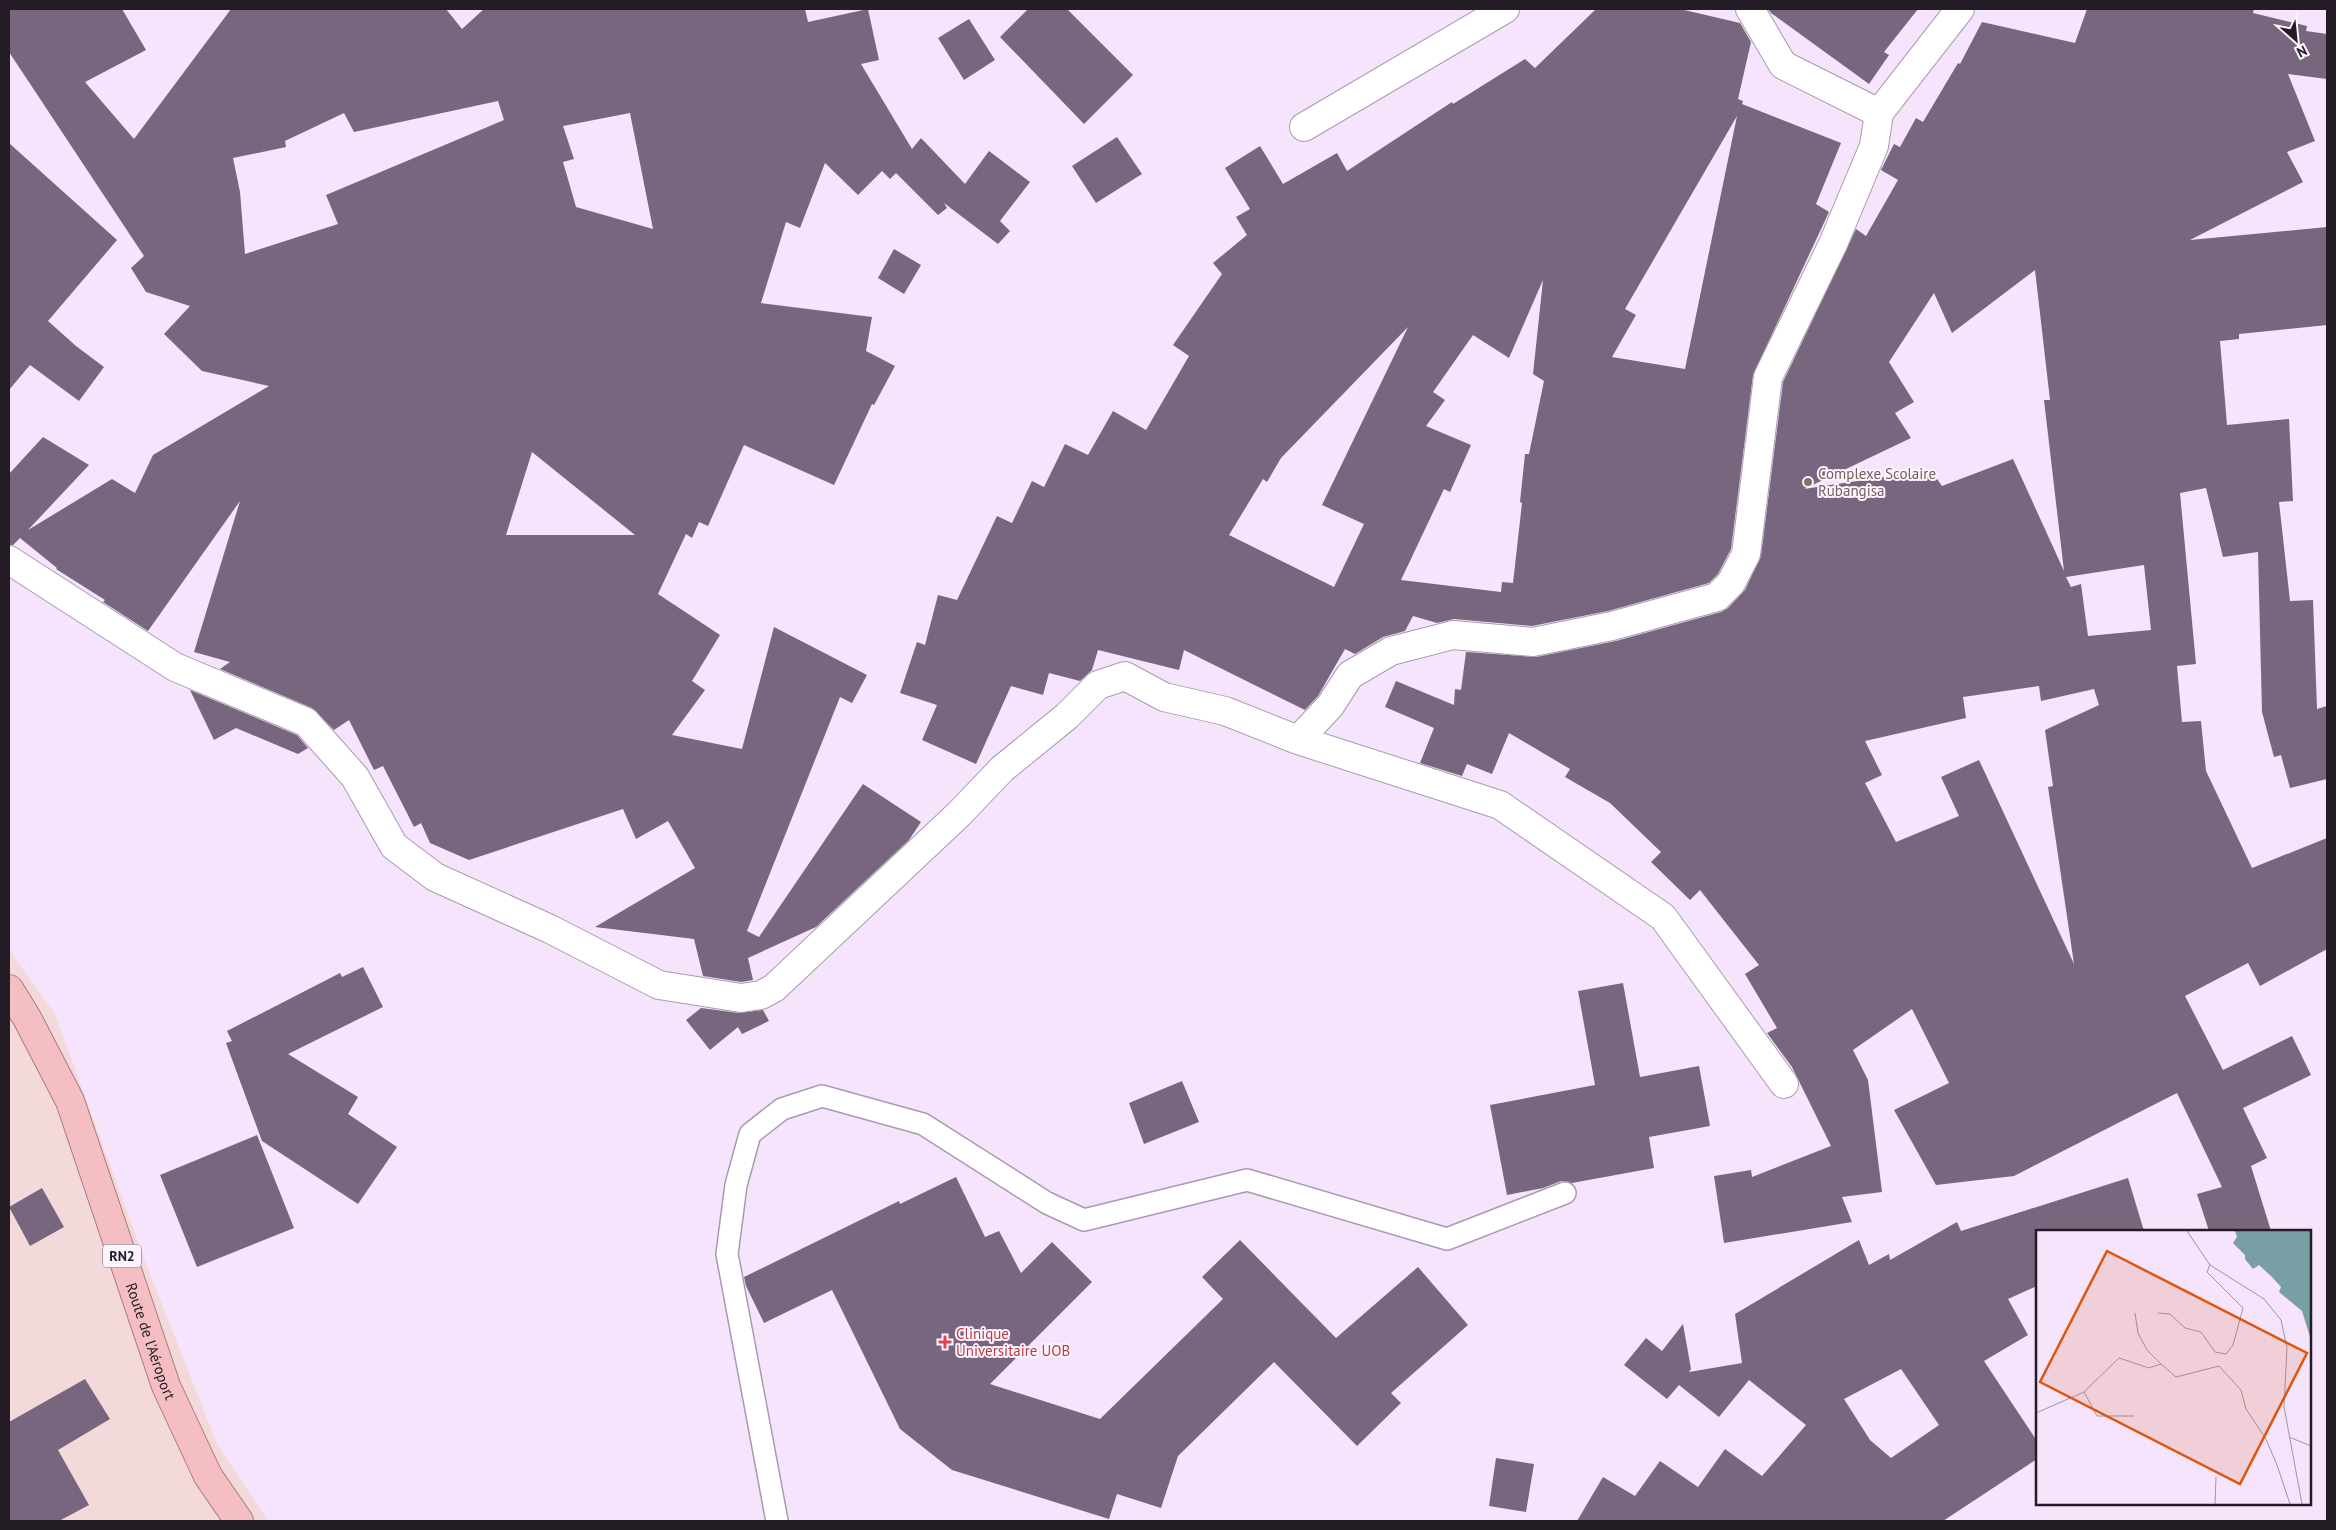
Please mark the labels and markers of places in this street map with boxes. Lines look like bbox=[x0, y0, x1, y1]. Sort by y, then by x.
place label: Complexe Scolaire Rubangisa bbox=[1818, 464, 1936, 500]
marker: Complexe Scolaire Rubangisa bbox=[1802, 476, 1814, 488]
place label: Clinique Universitaire UOB bbox=[956, 1324, 1070, 1360]
marker: Clinique Universitaire UOB bbox=[938, 1335, 952, 1349]

